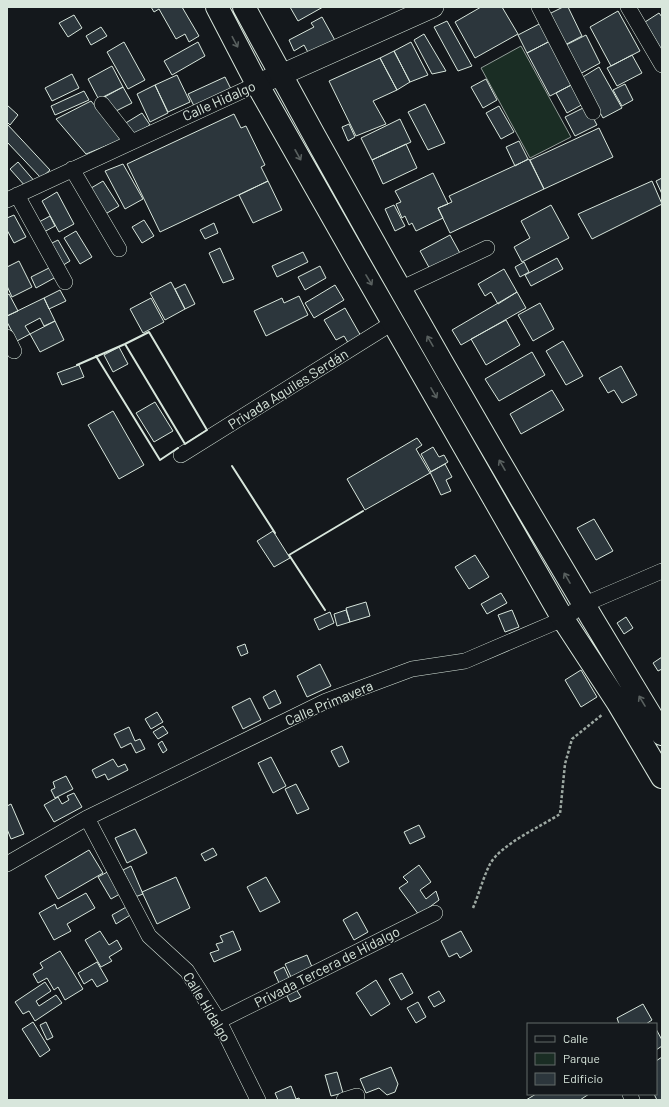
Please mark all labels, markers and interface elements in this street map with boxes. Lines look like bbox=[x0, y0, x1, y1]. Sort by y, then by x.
one-way arrow bbox=[232, 35, 239, 47]
street label: Calle Hidalgo bbox=[180, 77, 258, 124]
one-way arrow bbox=[294, 149, 302, 161]
one-way arrow bbox=[366, 274, 374, 286]
one-way arrow bbox=[425, 335, 433, 347]
street label: Privada Aquiles Serdán bbox=[225, 345, 351, 432]
one-way arrow bbox=[431, 387, 439, 399]
one-way arrow bbox=[497, 459, 505, 471]
one-way arrow bbox=[563, 572, 571, 584]
street label: Calle Primavera bbox=[282, 676, 375, 729]
one-way arrow bbox=[637, 695, 645, 707]
street label: Privada Tercera de Hidalgo bbox=[251, 922, 402, 1011]
street label: Calle Hidalgo bbox=[180, 969, 235, 1045]
legend bbox=[527, 1023, 657, 1095]
text: Calle bbox=[563, 1031, 588, 1045]
text: Parque bbox=[563, 1051, 600, 1065]
text: Edificio bbox=[563, 1071, 603, 1085]

